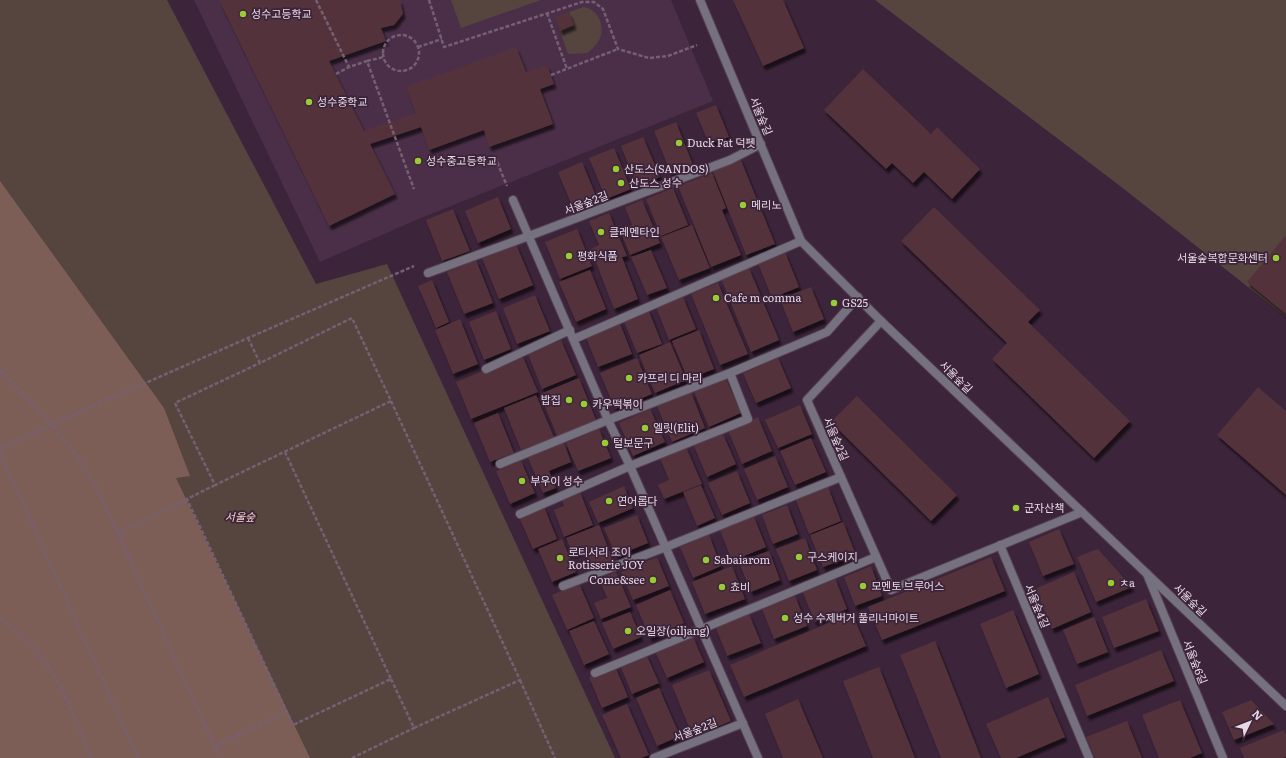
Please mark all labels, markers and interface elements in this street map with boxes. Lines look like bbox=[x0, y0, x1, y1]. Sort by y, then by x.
place label: 성수고등학교 bbox=[251, 5, 312, 21]
marker: 성수고등학교 bbox=[238, 9, 248, 19]
place label: 성수중학교 bbox=[317, 93, 368, 109]
street label: 서울숲길 bbox=[747, 94, 777, 137]
marker: 성수중학교 bbox=[304, 97, 314, 107]
place label: Duck Fat 덕펫 bbox=[687, 134, 756, 150]
marker: Duck Fat 덕펫 bbox=[674, 138, 684, 148]
place label: 성수중고등학교 bbox=[426, 152, 497, 168]
marker: 성수중고등학교 bbox=[413, 156, 423, 166]
place label: 산도스(SANDOS) bbox=[624, 160, 709, 176]
marker: 산도스(SANDOS) bbox=[611, 164, 621, 174]
place label: 산도스 성수 bbox=[629, 174, 682, 190]
marker: 산도스 성수 bbox=[616, 178, 626, 188]
street label: 서울숲2길 bbox=[561, 186, 610, 218]
place label: 메리노 bbox=[751, 196, 781, 212]
marker: 메리노 bbox=[738, 200, 748, 210]
place label: 클레멘타인 bbox=[609, 223, 660, 239]
marker: 클레멘타인 bbox=[596, 227, 606, 237]
place label: 평화식품 bbox=[577, 247, 617, 263]
place label: 서울숲복합문화센터 bbox=[1177, 249, 1268, 265]
marker: 평화식품 bbox=[564, 251, 574, 261]
marker: 서울숲복합문화센터 bbox=[1271, 253, 1281, 263]
place label: Cafe m comma bbox=[724, 289, 801, 305]
marker: Cafe m comma bbox=[711, 293, 721, 303]
place label: GS25 bbox=[842, 294, 868, 310]
marker: GS25 bbox=[829, 298, 839, 308]
street label: 서울숲길 bbox=[937, 356, 977, 396]
place label: 카프리 디 마리 bbox=[637, 369, 702, 385]
marker: 카프리 디 마리 bbox=[624, 373, 634, 383]
place label: 밥집 bbox=[541, 391, 561, 407]
marker: 밥집 bbox=[564, 395, 574, 405]
place label: 카우떡볶이 bbox=[592, 395, 643, 411]
marker: 카우떡볶이 bbox=[579, 399, 589, 409]
street label: 서울숲2길 bbox=[820, 414, 854, 463]
place label: 엘릿(Elit) bbox=[653, 419, 699, 435]
marker: 엘릿(Elit) bbox=[640, 423, 650, 433]
place label: 털보문구 bbox=[613, 434, 653, 450]
marker: 털보문구 bbox=[600, 438, 610, 448]
place label: 부우이 성수 bbox=[530, 472, 583, 488]
marker: 부우이 성수 bbox=[517, 476, 527, 486]
place label: 연어롭다 bbox=[617, 492, 657, 508]
marker: 연어롭다 bbox=[604, 496, 614, 506]
place label: 군자산책 bbox=[1024, 499, 1064, 515]
marker: 군자산책 bbox=[1011, 503, 1021, 513]
park label: 서울숲 bbox=[225, 508, 256, 524]
place label: 로티서리 조이 Rotisserie JOY bbox=[568, 543, 644, 572]
place label: 구스케이지 bbox=[807, 548, 858, 564]
place label: Sabaiarom bbox=[714, 551, 771, 567]
marker: 구스케이지 bbox=[794, 552, 804, 562]
marker: 로티서리 조이 Rotisserie JOY bbox=[555, 553, 565, 563]
marker: Sabaiarom bbox=[701, 555, 711, 565]
place label: Come&see bbox=[589, 571, 645, 587]
place label: ㅊa bbox=[1119, 574, 1135, 590]
marker: Come&see bbox=[648, 575, 658, 585]
place label: 모멘토 브루어스 bbox=[871, 577, 944, 593]
place label: 쵸비 bbox=[730, 578, 750, 594]
marker: ㅊa bbox=[1106, 578, 1116, 588]
street label: 서울숲길 bbox=[1171, 579, 1211, 619]
marker: 모멘토 브루어스 bbox=[858, 581, 868, 591]
street label: 서울숲4길 bbox=[1021, 581, 1054, 630]
marker: 쵸비 bbox=[717, 582, 727, 592]
place label: 성수 수제버거 풀리너마이트 bbox=[793, 609, 919, 625]
marker: 성수 수제버거 풀리너마이트 bbox=[780, 613, 790, 623]
place label: 오일장(oiljang) bbox=[636, 622, 710, 638]
marker: 오일장(oiljang) bbox=[623, 626, 633, 636]
street label: 서울숲6길 bbox=[1180, 637, 1212, 686]
north arrow bbox=[1230, 702, 1270, 742]
text: N bbox=[1249, 706, 1267, 723]
street label: 서울숲2길 bbox=[670, 713, 719, 745]

